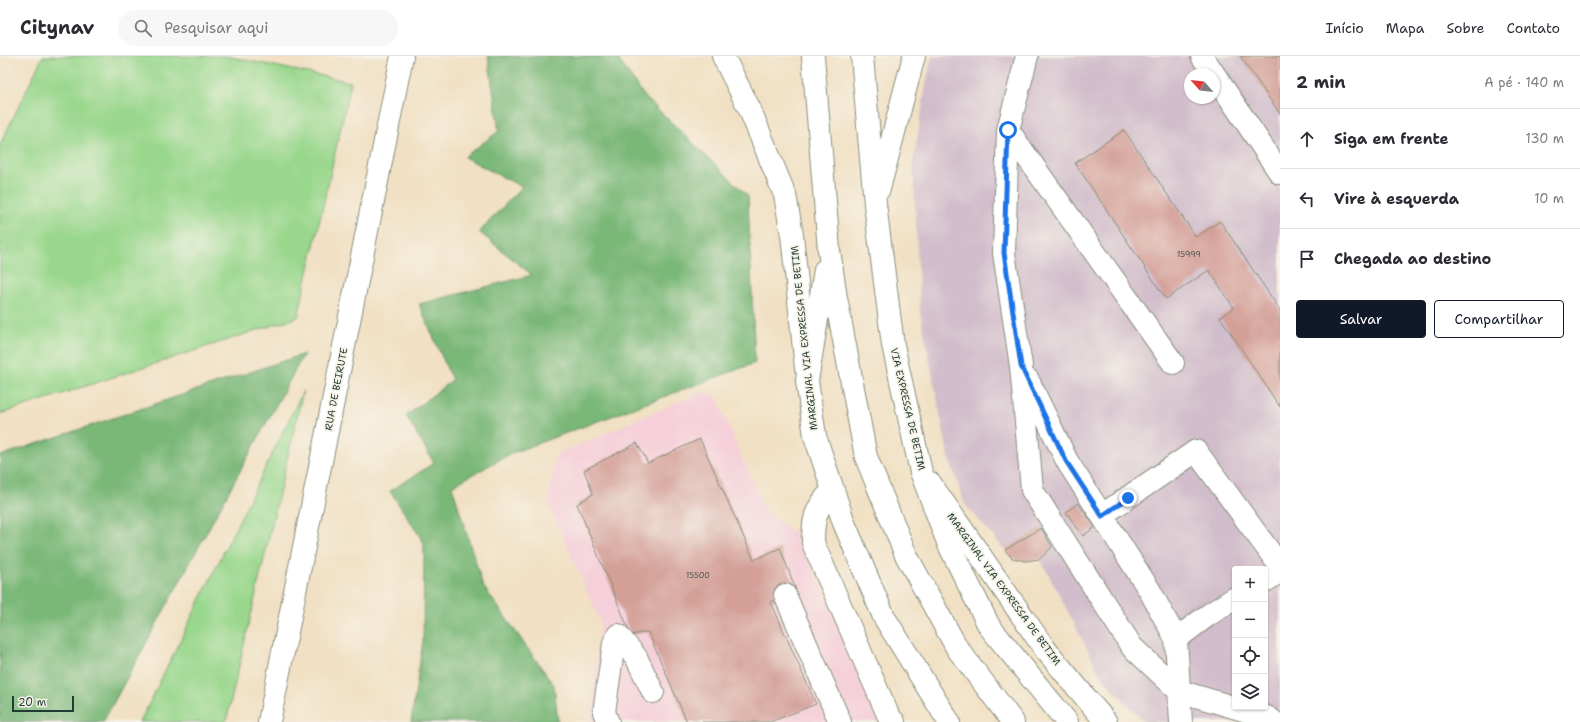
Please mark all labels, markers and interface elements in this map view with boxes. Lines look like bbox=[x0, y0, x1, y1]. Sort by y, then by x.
search box bbox=[118, 10, 398, 46]
text: Citynav bbox=[20, 15, 94, 40]
icon: search bbox=[132, 17, 154, 39]
text: Pesquisar aqui bbox=[164, 18, 268, 38]
text: Início bbox=[1325, 19, 1364, 37]
text: Mapa bbox=[1386, 19, 1425, 37]
text: Sobre bbox=[1447, 19, 1484, 37]
text: Contato bbox=[1506, 19, 1560, 37]
north arrow bbox=[1184, 68, 1220, 104]
text: 2 min bbox=[1296, 71, 1346, 93]
text: A pé · 140 m bbox=[1484, 74, 1564, 91]
route start bbox=[999, 121, 1017, 139]
icon: ahead bbox=[1296, 128, 1318, 150]
text: Siga em frente bbox=[1334, 129, 1449, 149]
text: 130 m bbox=[1526, 130, 1564, 147]
icon: left bbox=[1296, 188, 1318, 210]
text: Vire à esquerda bbox=[1334, 189, 1459, 209]
text: 10 m bbox=[1534, 190, 1564, 207]
street label: MARGINAL VIA EXPRESSA DE BETIM bbox=[788, 245, 820, 431]
icon: arrive bbox=[1296, 248, 1318, 270]
house number: 15999 bbox=[1177, 249, 1201, 260]
text: Chegada ao destino bbox=[1334, 249, 1491, 269]
button: Salvar bbox=[1296, 300, 1426, 338]
button: Compartilhar bbox=[1434, 300, 1564, 338]
street label: RUA DE BEIRUTE bbox=[322, 347, 350, 431]
street label: VIA EXPRESSA DE BETIM bbox=[888, 347, 928, 472]
route end bbox=[1119, 489, 1137, 507]
street label: MARGINAL VIA EXPRESSA DE BETIM bbox=[944, 510, 1064, 668]
map controls bbox=[1232, 566, 1268, 710]
button: + bbox=[1232, 566, 1268, 602]
house number: 15500 bbox=[686, 570, 710, 581]
button: − bbox=[1232, 602, 1268, 638]
button: locate bbox=[1232, 638, 1268, 674]
button: layers bbox=[1232, 674, 1268, 710]
scale bar bbox=[12, 694, 74, 713]
text: 20 m bbox=[18, 695, 46, 710]

